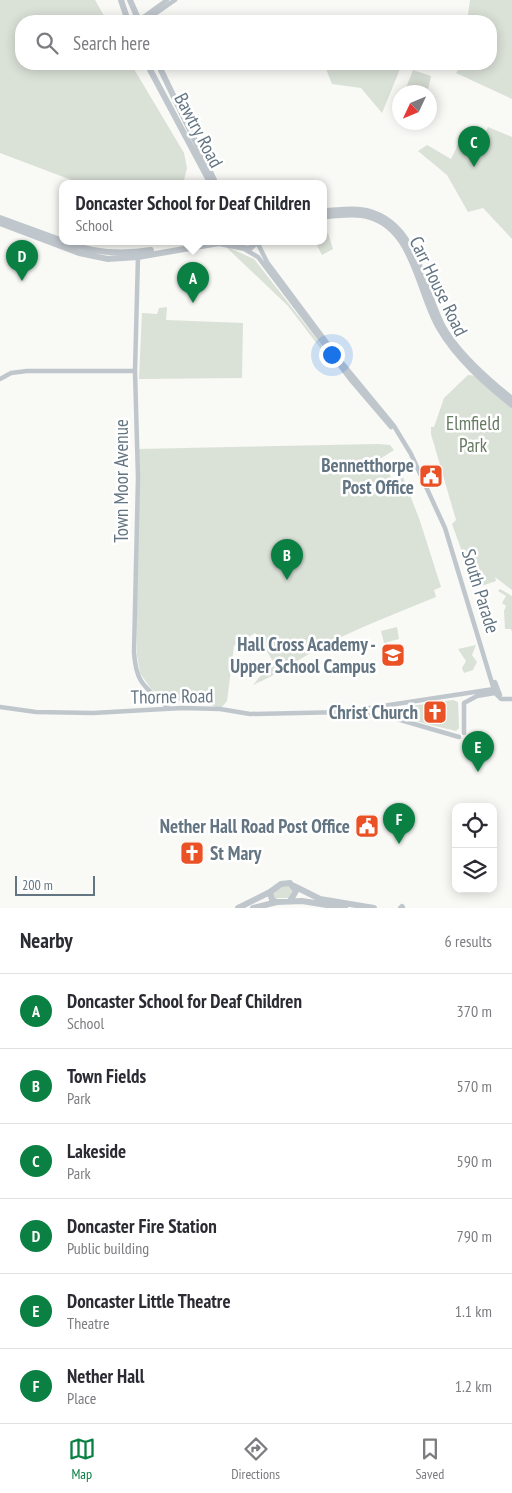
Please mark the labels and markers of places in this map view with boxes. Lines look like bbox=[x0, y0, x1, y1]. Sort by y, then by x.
pin: C bbox=[458, 126, 490, 167]
pin: D bbox=[6, 240, 38, 281]
pin: A bbox=[177, 262, 209, 303]
place label: Bennetthorpe Post Office bbox=[321, 453, 414, 499]
public building icon: Bennetthorpe Post Office bbox=[418, 463, 444, 489]
pin: B bbox=[271, 539, 303, 580]
place label: Hall Cross Academy - Upper School Campus bbox=[230, 632, 376, 678]
school or university icon: Hall Cross Academy - Upper School Campus bbox=[380, 642, 406, 668]
church icon: Christ Church bbox=[422, 699, 448, 725]
place label: Christ Church bbox=[329, 700, 418, 724]
pin: E bbox=[462, 731, 494, 772]
pin: F bbox=[383, 803, 415, 844]
public building icon: Nether Hall Road Post Office bbox=[354, 813, 380, 839]
place label: Nether Hall Road Post Office bbox=[160, 814, 350, 838]
church icon: St Mary bbox=[179, 840, 205, 866]
place label: St Mary bbox=[210, 841, 262, 865]

